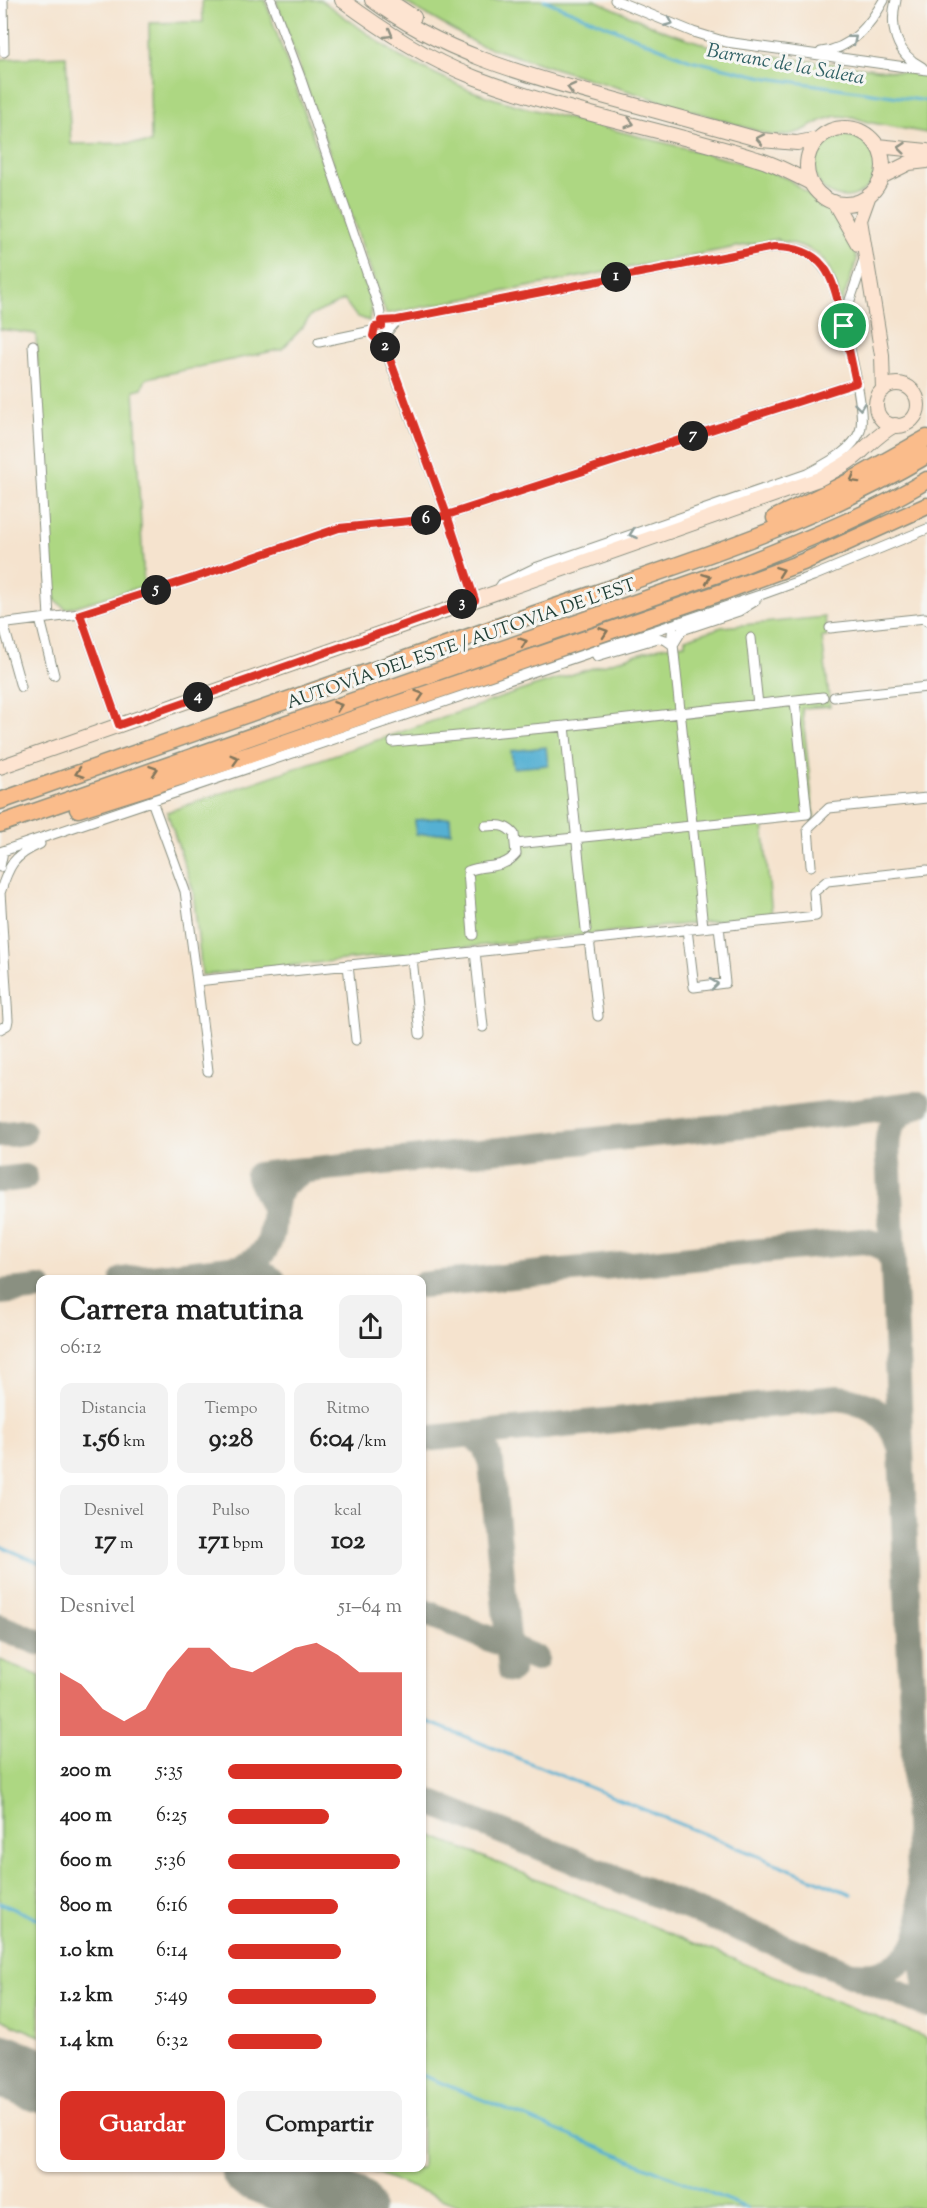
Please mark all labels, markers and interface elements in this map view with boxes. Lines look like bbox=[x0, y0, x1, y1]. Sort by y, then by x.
one-way arrow bbox=[662, 15, 673, 27]
one-way arrow bbox=[383, 27, 393, 38]
one-way arrow bbox=[846, 35, 857, 46]
water label: Barranc de la Saleta bbox=[704, 37, 867, 94]
one-way arrow bbox=[567, 83, 577, 95]
one-way arrow bbox=[625, 116, 635, 129]
one-way arrow bbox=[755, 133, 764, 145]
one-way arrow bbox=[898, 142, 907, 155]
pin: 1 bbox=[601, 262, 631, 292]
text: 1 bbox=[613, 265, 619, 288]
pin bbox=[818, 300, 869, 351]
icon: arrive bbox=[827, 309, 860, 342]
pin: 2 bbox=[370, 332, 400, 362]
text: 2 bbox=[381, 335, 389, 358]
one-way arrow bbox=[853, 401, 866, 411]
pin: 7 bbox=[678, 421, 708, 451]
text: 7 bbox=[689, 424, 697, 447]
one-way arrow bbox=[849, 472, 860, 483]
pin: 6 bbox=[411, 505, 441, 535]
text: 6 bbox=[422, 508, 430, 531]
one-way arrow bbox=[628, 527, 639, 540]
one-way arrow bbox=[774, 565, 785, 578]
one-way arrow bbox=[701, 572, 712, 585]
street label: AUTOVÍA DEL ESTE / AUTOVIA DE L'EST bbox=[284, 573, 640, 717]
pin: 5 bbox=[141, 575, 171, 605]
text: 5 bbox=[153, 578, 159, 601]
pin: 3 bbox=[447, 589, 477, 619]
text: 3 bbox=[459, 592, 465, 615]
one-way arrow bbox=[598, 627, 609, 640]
one-way arrow bbox=[517, 637, 528, 649]
pin: 4 bbox=[183, 682, 213, 712]
text: 4 bbox=[194, 685, 202, 708]
one-way arrow bbox=[414, 690, 425, 702]
one-way arrow bbox=[332, 700, 343, 713]
one-way arrow bbox=[229, 754, 240, 766]
one-way arrow bbox=[148, 765, 159, 778]
one-way arrow bbox=[74, 766, 85, 779]
one-way arrow bbox=[710, 979, 719, 991]
text: Carrera matutina bbox=[60, 1287, 303, 1335]
button: share bbox=[339, 1295, 402, 1358]
text: 06:12 bbox=[60, 1334, 102, 1363]
text: Distancia bbox=[82, 1398, 146, 1421]
text: Tiempo bbox=[204, 1398, 258, 1421]
text: Ritmo bbox=[326, 1398, 370, 1421]
text: 1.56 bbox=[83, 1421, 120, 1458]
text: 9:28 bbox=[209, 1421, 253, 1458]
text: 6:04 bbox=[309, 1421, 354, 1458]
text: km bbox=[120, 1431, 145, 1454]
text: /km bbox=[354, 1431, 387, 1454]
text: Desnivel bbox=[84, 1500, 144, 1523]
text: Pulso bbox=[212, 1500, 250, 1523]
text: kcal bbox=[334, 1500, 362, 1523]
text: 17 bbox=[95, 1523, 117, 1560]
text: 171 bbox=[199, 1523, 229, 1560]
text: 102 bbox=[331, 1523, 365, 1560]
text: m bbox=[117, 1533, 133, 1556]
text: bpm bbox=[229, 1533, 263, 1556]
text: Desnivel bbox=[60, 1593, 135, 1622]
text: 51–64 m bbox=[338, 1593, 402, 1622]
text: 200 m bbox=[60, 1757, 111, 1786]
text: 5:35 bbox=[156, 1757, 183, 1786]
text: 400 m bbox=[60, 1802, 112, 1831]
text: 6:25 bbox=[156, 1802, 187, 1831]
text: 600 m bbox=[60, 1847, 112, 1876]
text: 5:36 bbox=[156, 1847, 186, 1876]
text: 800 m bbox=[60, 1892, 112, 1921]
text: 6:16 bbox=[156, 1892, 188, 1921]
text: 1.0 km bbox=[60, 1937, 114, 1966]
text: 6:14 bbox=[156, 1937, 188, 1966]
text: 1.2 km bbox=[60, 1982, 113, 2011]
text: 5:49 bbox=[156, 1982, 188, 2011]
text: 1.4 km bbox=[60, 2027, 114, 2056]
text: 6:32 bbox=[156, 2027, 188, 2056]
button: Guardar bbox=[60, 2091, 225, 2160]
button: Compartir bbox=[237, 2091, 402, 2160]

